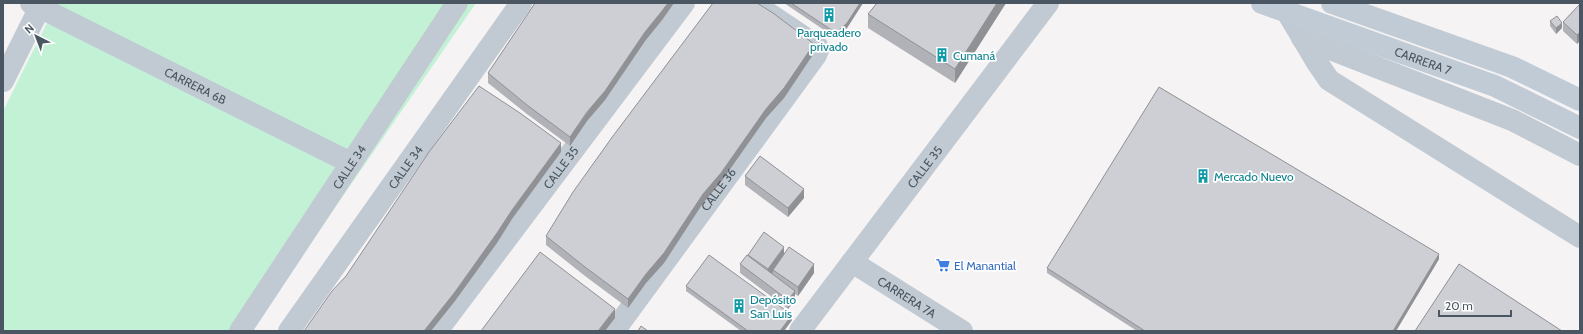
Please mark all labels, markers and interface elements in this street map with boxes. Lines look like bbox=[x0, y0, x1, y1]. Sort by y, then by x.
building icon: Parqueadero privado bbox=[821, 7, 837, 23]
north arrow bbox=[16, 16, 56, 56]
text: N bbox=[22, 21, 37, 36]
place label: Parqueadero privado bbox=[797, 25, 861, 54]
street label: CARRERA 7 bbox=[1393, 43, 1454, 77]
building icon: Cumaná bbox=[934, 47, 950, 63]
place label: Cumaná bbox=[953, 48, 995, 63]
street label: CARRERA 6B bbox=[162, 64, 229, 107]
street label: CALLE 34 bbox=[329, 142, 369, 192]
street label: CALLE 34 bbox=[385, 142, 426, 191]
street label: CALLE 35 bbox=[540, 143, 581, 191]
street label: CALLE 35 bbox=[903, 143, 945, 191]
street label: CALLE 36 bbox=[697, 164, 739, 213]
building icon: Mercado Nuevo bbox=[1195, 168, 1211, 184]
place label: Mercado Nuevo bbox=[1214, 169, 1294, 184]
supermarket icon: El Manantial bbox=[935, 257, 951, 273]
place label: El Manantial bbox=[954, 258, 1016, 273]
street label: CARRERA 7A bbox=[875, 273, 940, 321]
place label: Depósito San Luis bbox=[750, 292, 797, 321]
scale bar bbox=[1439, 292, 1511, 318]
building icon: Depósito San Luis bbox=[731, 298, 747, 314]
text: 20 m bbox=[1445, 298, 1473, 313]

